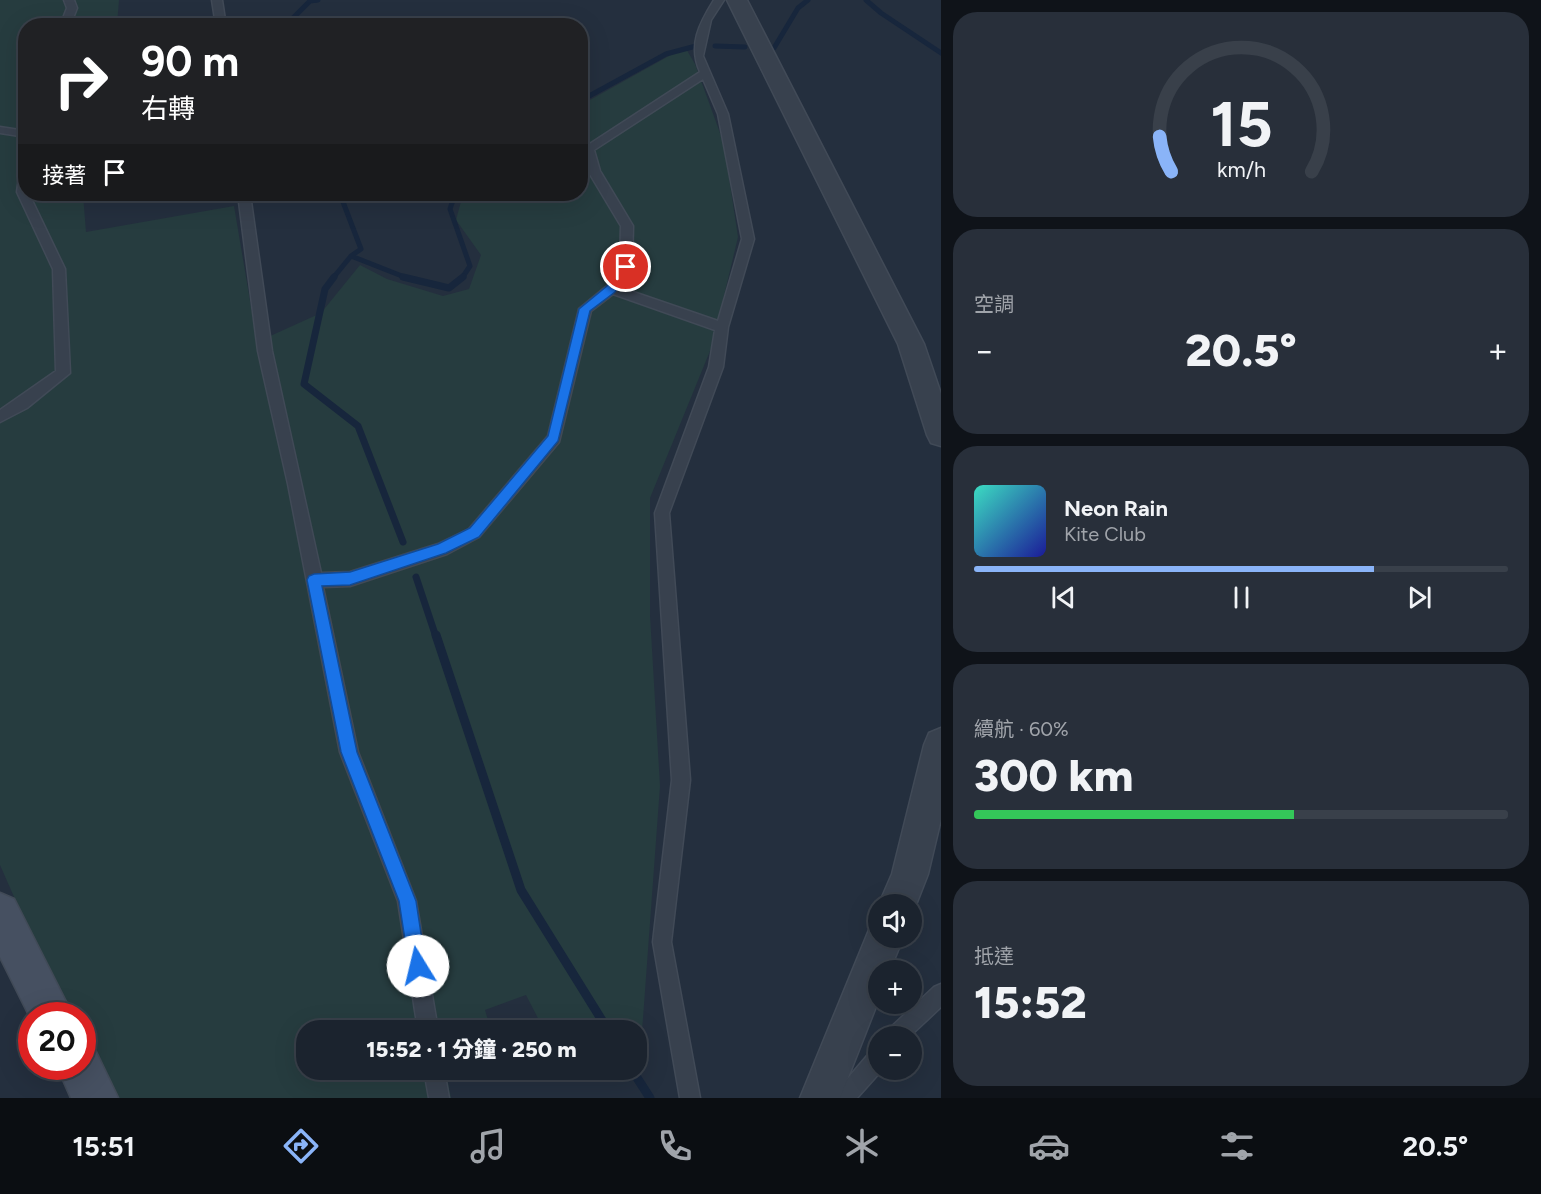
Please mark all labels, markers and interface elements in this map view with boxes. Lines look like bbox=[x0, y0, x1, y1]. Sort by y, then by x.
text: 90 m bbox=[141, 36, 239, 87]
icon: right bbox=[42, 42, 120, 120]
text: 15 bbox=[1210, 87, 1272, 162]
text: 右轉 bbox=[141, 92, 195, 125]
icon: arrive bbox=[98, 156, 131, 189]
text: km/h bbox=[1217, 157, 1265, 182]
text: 接著 bbox=[42, 162, 86, 189]
pin bbox=[600, 241, 651, 292]
icon: arrive bbox=[609, 250, 642, 283]
text: 空調 bbox=[974, 292, 1014, 316]
text: 20.5° bbox=[1185, 323, 1297, 377]
text: − bbox=[974, 331, 995, 370]
text: + bbox=[1487, 331, 1508, 370]
text: Neon Rain bbox=[1064, 495, 1168, 522]
text: Kite Club bbox=[1064, 522, 1146, 546]
icon: previous bbox=[1047, 581, 1080, 614]
icon: pause bbox=[1225, 581, 1258, 614]
icon: next bbox=[1403, 581, 1436, 614]
text: 續航 · 60% bbox=[974, 717, 1069, 741]
text: 300 km bbox=[974, 748, 1133, 802]
map controls bbox=[868, 894, 922, 1080]
button: sound bbox=[868, 894, 922, 948]
position arrow bbox=[386, 934, 450, 998]
text: 抵達 bbox=[974, 944, 1014, 968]
button: + bbox=[868, 960, 922, 1014]
text: 15:52 bbox=[974, 975, 1087, 1029]
speed limit sign: 20 bbox=[18, 1002, 96, 1080]
button: − bbox=[868, 1026, 922, 1080]
text: 15:52 · 1 分鐘 · 250 m bbox=[366, 1036, 577, 1063]
icon: directions bbox=[280, 1125, 322, 1167]
icon: music bbox=[467, 1125, 509, 1167]
icon: phone bbox=[654, 1125, 696, 1167]
icon: climate bbox=[841, 1125, 883, 1167]
icon: car bbox=[1028, 1125, 1070, 1167]
icon: filters bbox=[1216, 1125, 1258, 1167]
text: 15:51 bbox=[73, 1130, 135, 1163]
text: 20.5° bbox=[1403, 1130, 1468, 1163]

